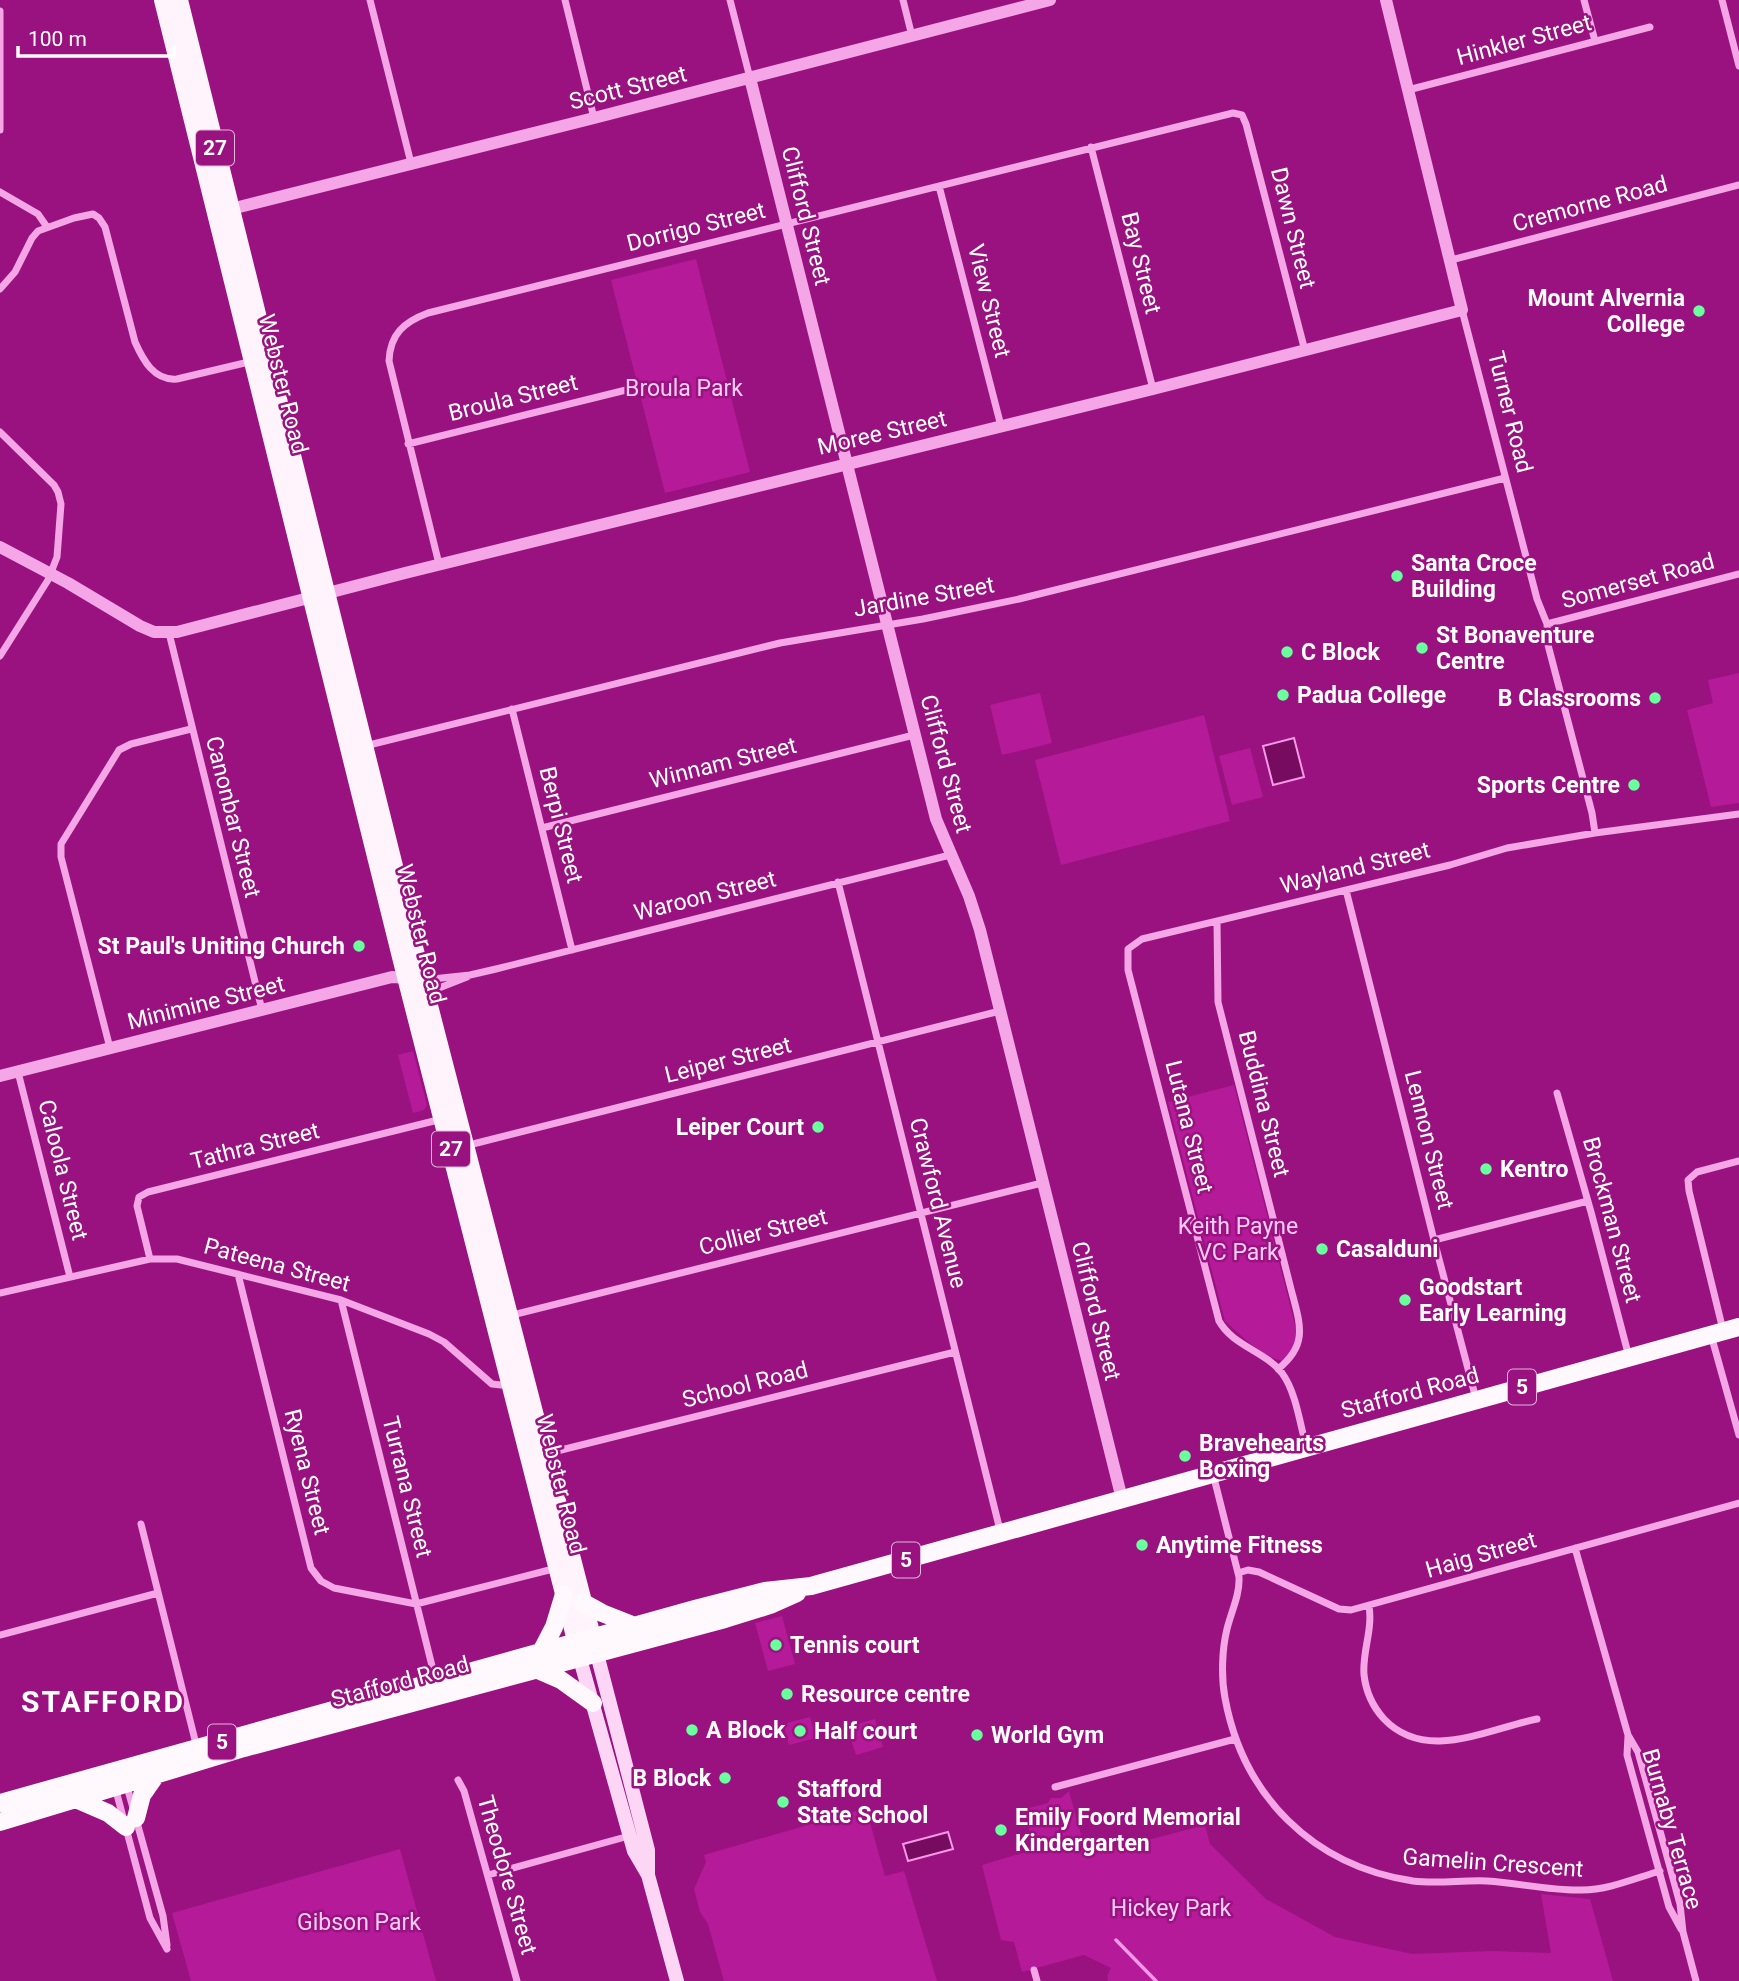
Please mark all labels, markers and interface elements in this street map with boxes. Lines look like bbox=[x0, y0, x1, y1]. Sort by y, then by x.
street label: Hinkler Street bbox=[1454, 9, 1594, 71]
scale bar bbox=[18, 14, 173, 58]
text: 100 m bbox=[28, 27, 87, 51]
street label: Scott Street bbox=[566, 60, 690, 116]
road number: 27 bbox=[196, 130, 234, 166]
street label: Clifford Street bbox=[776, 144, 836, 288]
street label: Dawn Street bbox=[1265, 165, 1321, 291]
street label: Cremorne Road bbox=[1510, 170, 1670, 238]
street label: Dorrigo Street bbox=[624, 197, 768, 257]
street label: Bay Street bbox=[1115, 209, 1167, 317]
street label: View Street bbox=[962, 241, 1016, 361]
place label: Mount Alvernia College bbox=[1527, 285, 1685, 338]
marker: Mount Alvernia College bbox=[1691, 303, 1707, 319]
street label: Webster Road bbox=[253, 311, 313, 457]
street label: Turner Road bbox=[1482, 348, 1538, 476]
street label: Broula Street bbox=[446, 369, 580, 427]
park label: Broula Park bbox=[625, 375, 743, 402]
street label: Moree Street bbox=[815, 405, 949, 461]
street label: Somerset Road bbox=[1559, 548, 1717, 614]
place label: Santa Croce Building bbox=[1411, 550, 1537, 603]
marker: Santa Croce Building bbox=[1389, 568, 1405, 584]
street label: Jardine Street bbox=[851, 571, 997, 623]
place label: St Bonaventure Centre bbox=[1436, 622, 1594, 675]
place label: C Block bbox=[1301, 639, 1380, 666]
marker: St Bonaventure Centre bbox=[1414, 640, 1430, 656]
marker: C Block bbox=[1279, 644, 1295, 660]
place label: Padua College bbox=[1297, 682, 1446, 709]
place label: B Classrooms bbox=[1498, 685, 1641, 712]
marker: Padua College bbox=[1275, 687, 1291, 703]
marker: B Classrooms bbox=[1647, 690, 1663, 706]
street label: Clifford Street bbox=[915, 692, 977, 836]
street label: Winnam Street bbox=[647, 732, 799, 794]
street label: Canonbar Street bbox=[200, 733, 266, 901]
street label: Berpi Street bbox=[533, 764, 589, 886]
place label: Sports Centre bbox=[1477, 772, 1620, 799]
marker: Sports Centre bbox=[1626, 777, 1642, 793]
street label: Wayland Street bbox=[1277, 836, 1433, 900]
street label: Webster Road bbox=[391, 861, 451, 1007]
street label: Waroon Street bbox=[631, 865, 779, 927]
place label: St Paul's Uniting Church bbox=[97, 933, 345, 960]
marker: St Paul's Uniting Church bbox=[351, 938, 367, 954]
street label: Minimine Street bbox=[125, 970, 287, 1036]
street label: Buddina Street bbox=[1233, 1028, 1295, 1180]
street label: Leiper Street bbox=[662, 1031, 794, 1089]
street label: Lutana Street bbox=[1159, 1058, 1219, 1196]
street label: Lennon Street bbox=[1399, 1068, 1459, 1212]
street label: Caloola Street bbox=[33, 1097, 93, 1243]
place label: Leiper Court bbox=[676, 1114, 804, 1141]
street label: Crawford Avenue bbox=[904, 1115, 972, 1291]
street label: Tathra Street bbox=[188, 1117, 322, 1175]
marker: Leiper Court bbox=[810, 1119, 826, 1135]
road number: 27 bbox=[432, 1132, 470, 1166]
street label: Brockman Street bbox=[1577, 1134, 1647, 1306]
place label: Kentro bbox=[1500, 1156, 1569, 1183]
marker: Kentro bbox=[1478, 1161, 1494, 1177]
street label: Collier Street bbox=[696, 1203, 830, 1261]
park label: Keith Payne VC Park bbox=[1178, 1213, 1298, 1266]
street label: Pateena Street bbox=[201, 1232, 353, 1298]
place label: Casalduni bbox=[1336, 1236, 1438, 1263]
street label: Clifford Street bbox=[1066, 1239, 1126, 1383]
marker: Casalduni bbox=[1314, 1241, 1330, 1257]
place label: Goodstart Early Learning bbox=[1419, 1274, 1567, 1327]
marker: Goodstart Early Learning bbox=[1397, 1292, 1413, 1308]
street label: School Road bbox=[679, 1356, 811, 1414]
street label: Stafford Road bbox=[1338, 1362, 1482, 1424]
road number: 5 bbox=[1508, 1370, 1536, 1404]
street label: Ryena Street bbox=[278, 1406, 336, 1538]
street label: Webster Road bbox=[531, 1411, 591, 1557]
street label: Turrana Street bbox=[376, 1414, 438, 1560]
place label: Bravehearts Boxing bbox=[1199, 1430, 1324, 1483]
marker: Bravehearts Boxing bbox=[1177, 1448, 1193, 1464]
street label: Haig Street bbox=[1423, 1526, 1539, 1584]
place label: Anytime Fitness bbox=[1156, 1532, 1323, 1559]
marker: Anytime Fitness bbox=[1134, 1537, 1150, 1553]
road number: 5 bbox=[892, 1542, 920, 1578]
place label: Tennis court bbox=[790, 1632, 920, 1659]
marker: Tennis court bbox=[768, 1637, 784, 1653]
street label: Stafford Road bbox=[328, 1651, 472, 1713]
place label: Resource centre bbox=[801, 1681, 970, 1708]
district label: STAFFORD bbox=[21, 1684, 185, 1719]
marker: Resource centre bbox=[779, 1686, 795, 1702]
place label: A Block bbox=[706, 1717, 786, 1744]
place label: Half court bbox=[814, 1718, 917, 1745]
marker: A Block bbox=[684, 1722, 700, 1738]
place label: World Gym bbox=[991, 1722, 1104, 1749]
marker: Half court bbox=[792, 1723, 808, 1739]
road number: 5 bbox=[208, 1724, 236, 1760]
marker: World Gym bbox=[969, 1727, 985, 1743]
street label: Burnaby Terrace bbox=[1636, 1746, 1708, 1912]
place label: B Block bbox=[633, 1765, 712, 1792]
marker: B Block bbox=[717, 1770, 733, 1786]
place label: Stafford State School bbox=[797, 1776, 928, 1829]
street label: Theodore Street bbox=[471, 1792, 543, 1958]
marker: Stafford State School bbox=[775, 1794, 791, 1810]
place label: Emily Foord Memorial Kindergarten bbox=[1015, 1804, 1241, 1857]
marker: Emily Foord Memorial Kindergarten bbox=[993, 1822, 1009, 1838]
street label: Gamelin Crescent bbox=[1402, 1843, 1584, 1883]
park label: Hickey Park bbox=[1111, 1895, 1232, 1922]
park label: Gibson Park bbox=[297, 1909, 421, 1936]

